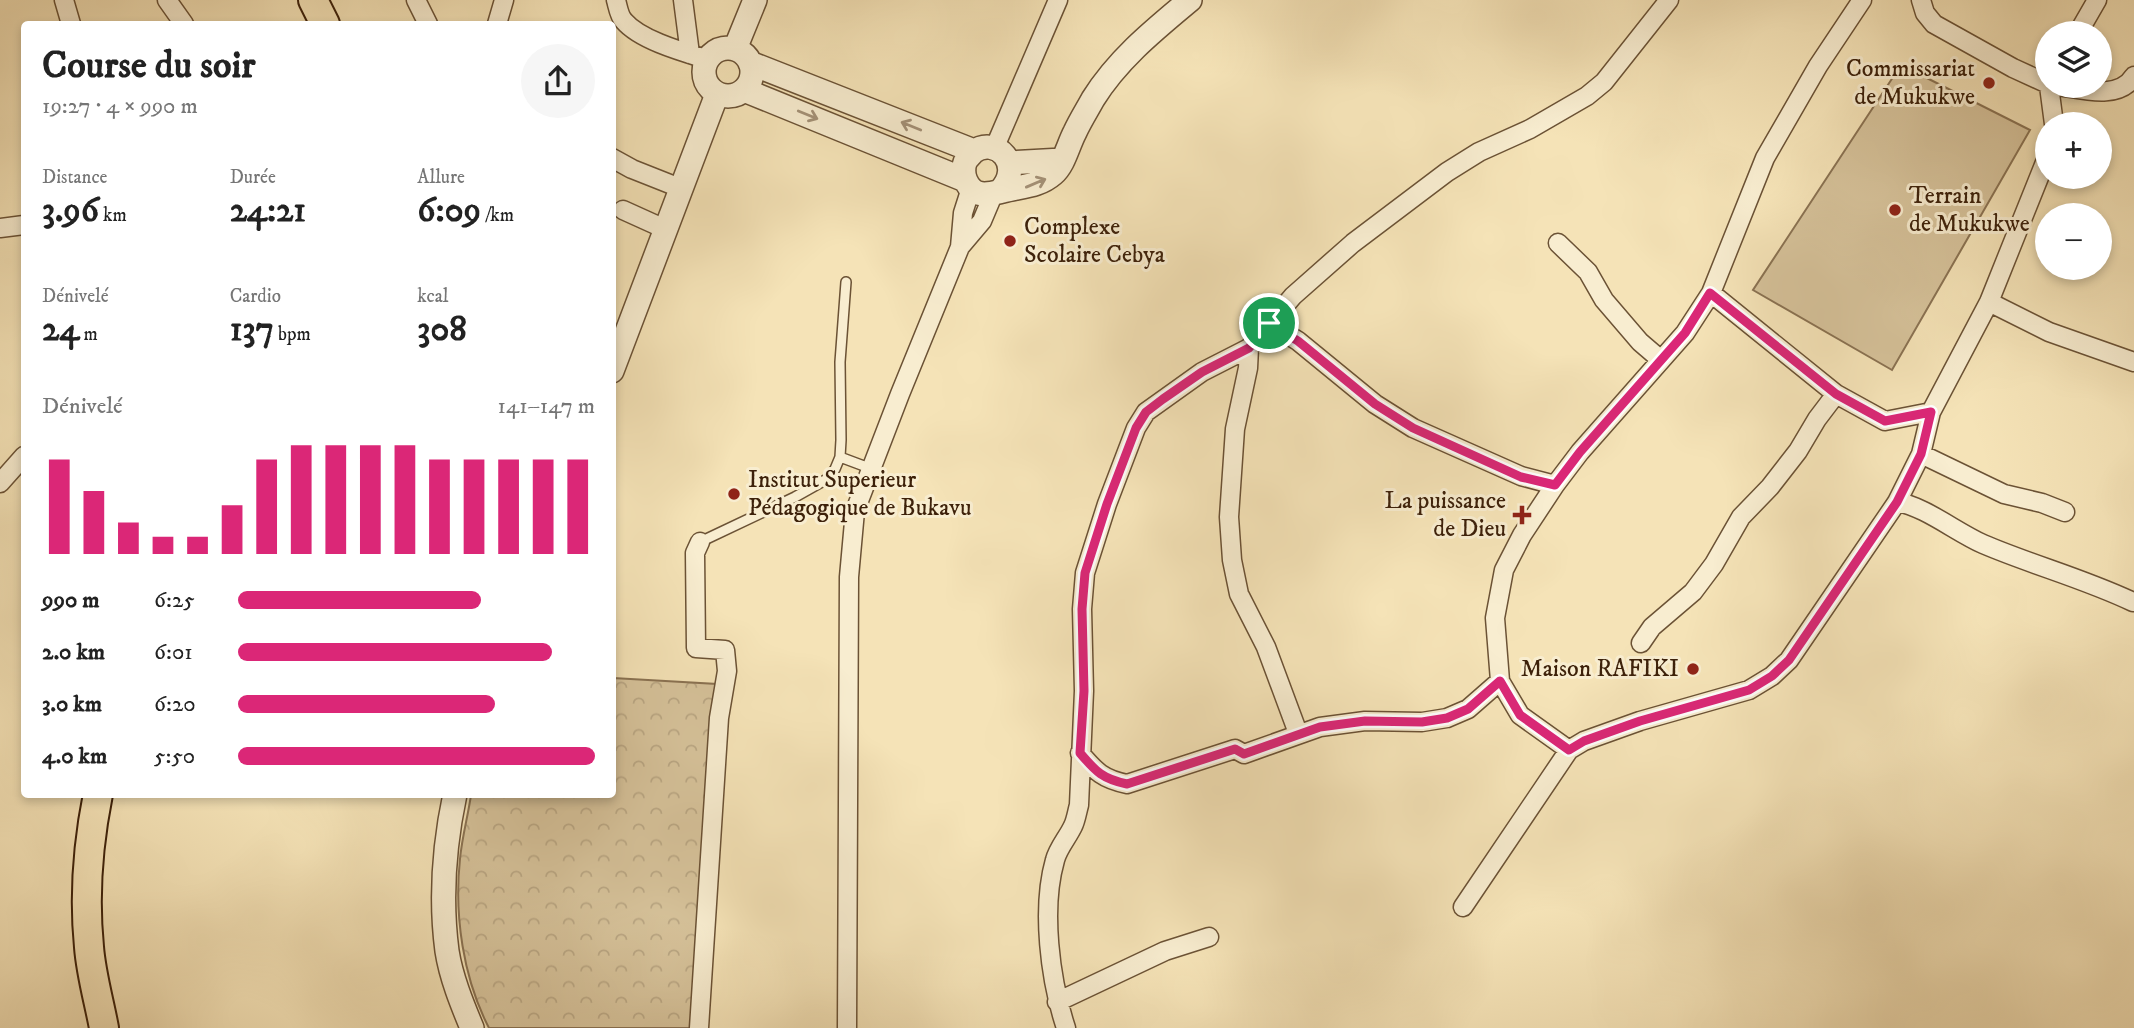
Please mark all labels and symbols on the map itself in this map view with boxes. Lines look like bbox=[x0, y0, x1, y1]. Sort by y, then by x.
place label: Commissariat de Mukukwe bbox=[1846, 54, 1975, 112]
marker: Commissariat de Mukukwe bbox=[1981, 75, 1997, 91]
one-way arrow bbox=[796, 110, 818, 123]
one-way arrow bbox=[900, 119, 922, 132]
one-way arrow bbox=[1024, 176, 1046, 189]
place label: Terrain de Mukukwe bbox=[1909, 181, 2030, 239]
marker: Terrain de Mukukwe bbox=[1887, 202, 1903, 218]
place label: Complexe Scolaire Cebya bbox=[1024, 212, 1166, 270]
marker: Complexe Scolaire Cebya bbox=[1002, 233, 1018, 249]
pin bbox=[1239, 293, 1299, 353]
place label: Institut Superieur Pédagogique de Bukavu bbox=[748, 465, 972, 523]
marker: Institut Superieur Pédagogique de Bukavu bbox=[726, 486, 742, 502]
place label: La puissance de Dieu bbox=[1385, 486, 1506, 544]
marker: La puissance de Dieu bbox=[1512, 505, 1532, 525]
place label: Maison RAFIKI bbox=[1521, 654, 1679, 684]
marker: Maison RAFIKI bbox=[1685, 661, 1701, 677]

